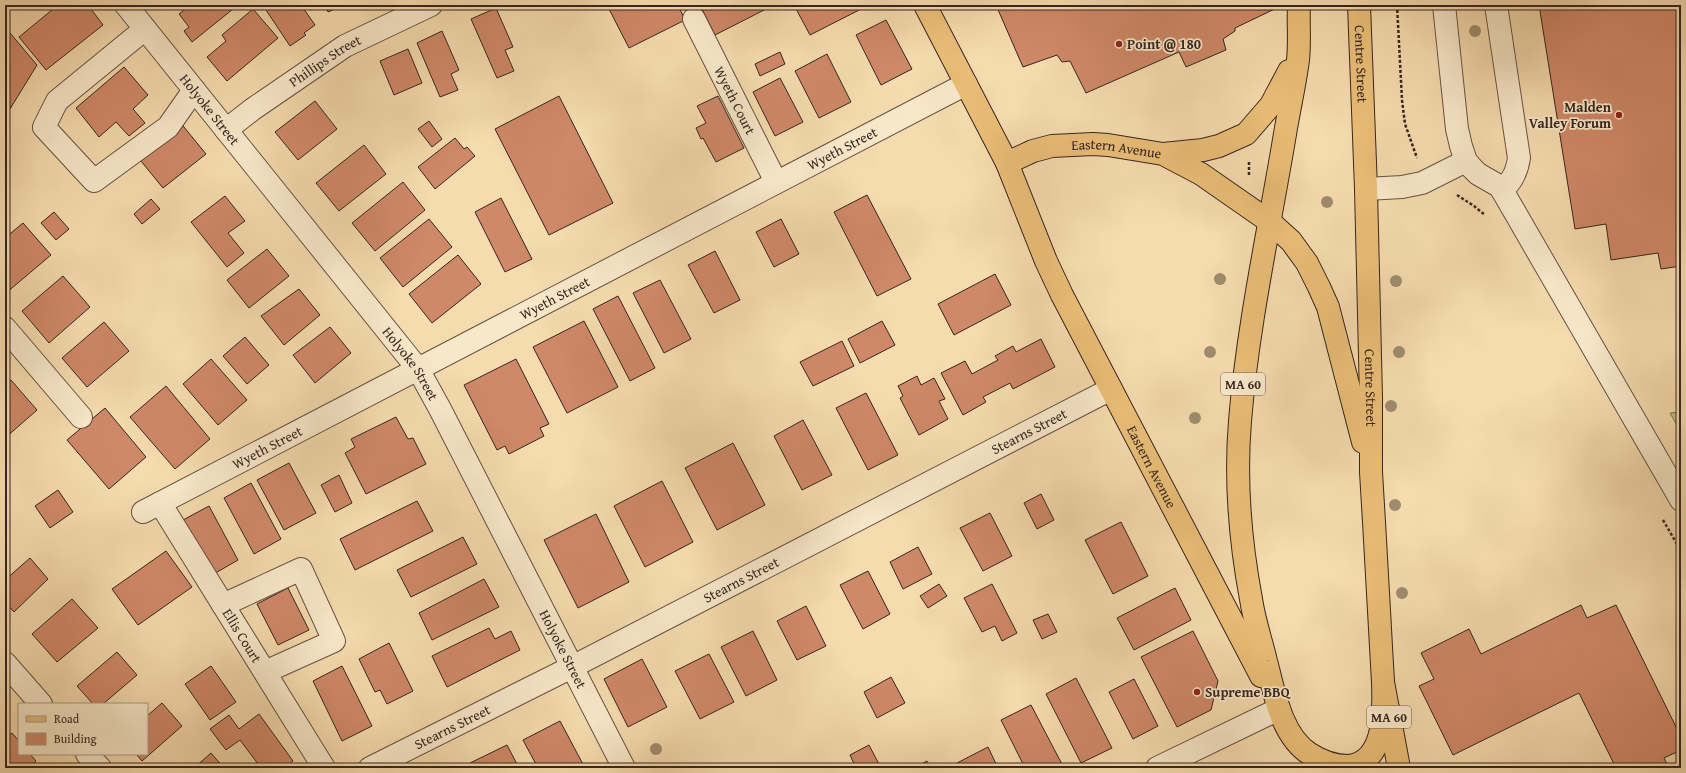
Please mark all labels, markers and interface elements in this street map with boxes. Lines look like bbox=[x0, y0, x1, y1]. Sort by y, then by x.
street label: Centre Street bbox=[1350, 25, 1373, 103]
street label: Phillips Street bbox=[285, 30, 364, 92]
place label: Point @ 180 bbox=[1127, 34, 1201, 54]
marker: Point @ 180 bbox=[1114, 39, 1124, 49]
street label: Wyeth Court bbox=[709, 63, 761, 138]
street label: Holyoke Street bbox=[175, 70, 245, 149]
place label: Malden Valley Forum bbox=[1529, 97, 1612, 133]
marker: Malden Valley Forum bbox=[1614, 110, 1624, 120]
street label: Wyeth Street bbox=[804, 122, 881, 175]
street label: Eastern Avenue bbox=[1071, 134, 1163, 164]
street label: Wyeth Street bbox=[516, 271, 593, 324]
street label: Holyoke Street bbox=[378, 322, 443, 404]
street label: Centre Street bbox=[1360, 349, 1381, 427]
road number: MA 60 bbox=[1221, 373, 1265, 395]
street label: Stearns Street bbox=[988, 403, 1070, 459]
street label: Wyeth Street bbox=[229, 421, 306, 474]
street label: Eastern Avenue bbox=[1122, 422, 1182, 512]
street label: Stearns Street bbox=[700, 552, 782, 608]
street label: Ellis Court bbox=[218, 605, 267, 667]
street label: Holyoke Street bbox=[534, 606, 592, 692]
place label: Supreme BBQ bbox=[1205, 682, 1291, 702]
marker: Supreme BBQ bbox=[1192, 687, 1202, 697]
street label: Stearns Street bbox=[411, 699, 494, 754]
legend bbox=[18, 703, 148, 755]
road number: MA 60 bbox=[1367, 706, 1411, 728]
text: Road bbox=[54, 710, 80, 727]
text: Building bbox=[54, 730, 97, 747]

